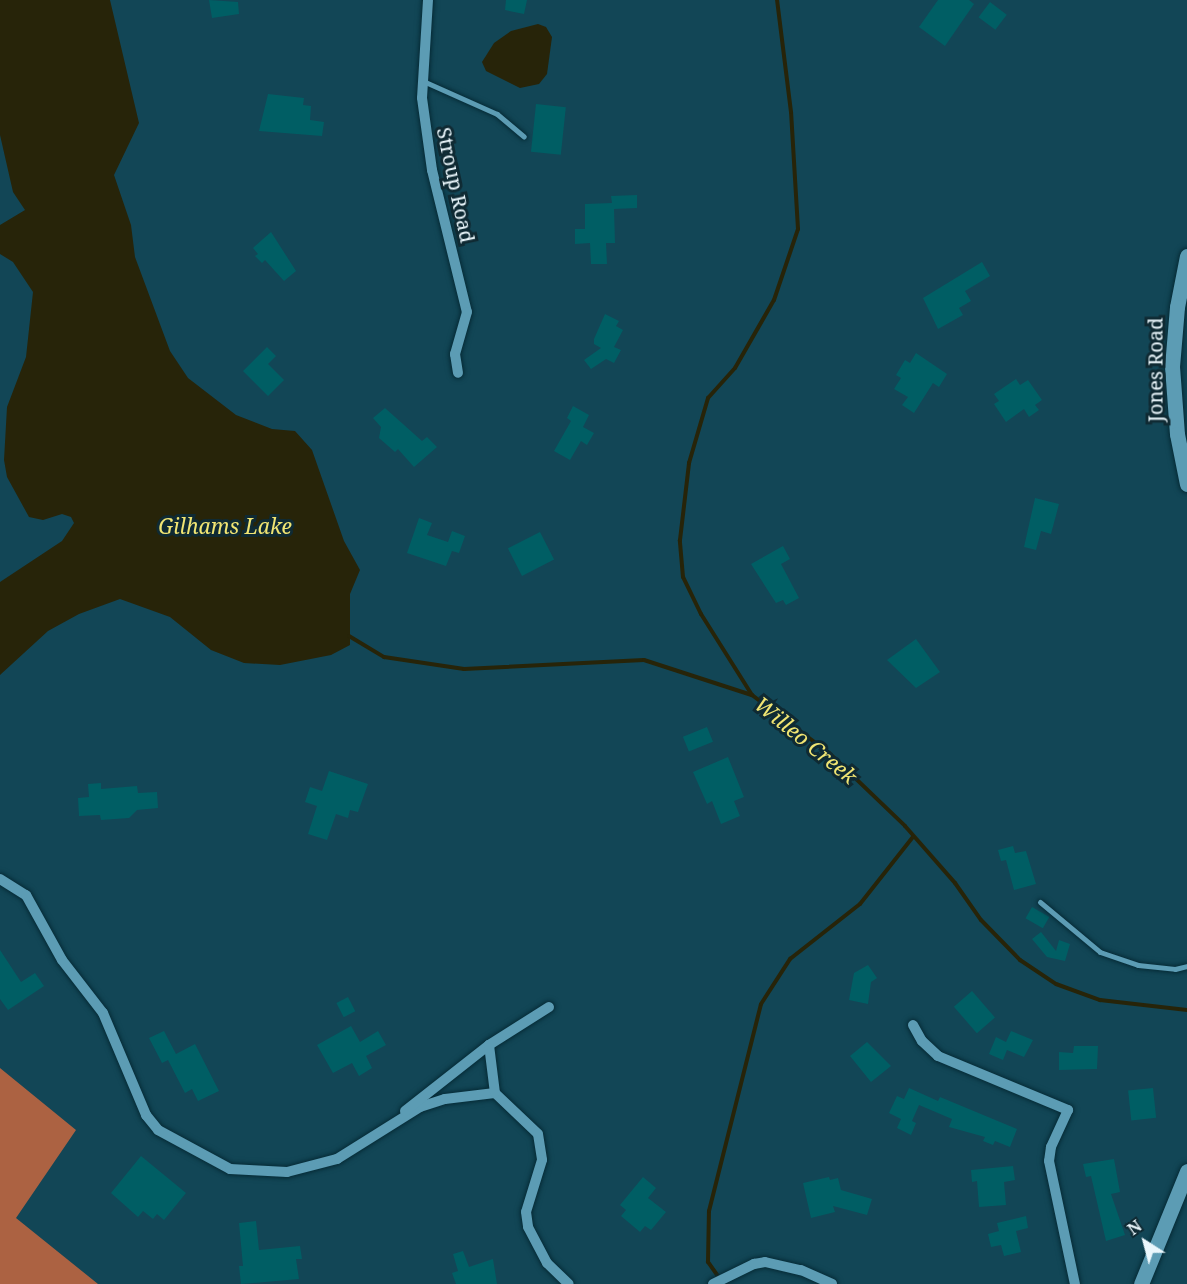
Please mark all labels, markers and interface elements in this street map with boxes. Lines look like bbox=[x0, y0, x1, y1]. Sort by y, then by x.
street label: Stroup Road bbox=[432, 125, 480, 245]
street label: Jones Road bbox=[1143, 318, 1167, 422]
water label: Gilhams Lake bbox=[158, 513, 292, 539]
water label: Willeo Creek bbox=[750, 691, 862, 789]
north arrow bbox=[1115, 1212, 1175, 1272]
text: N bbox=[1123, 1215, 1146, 1240]

